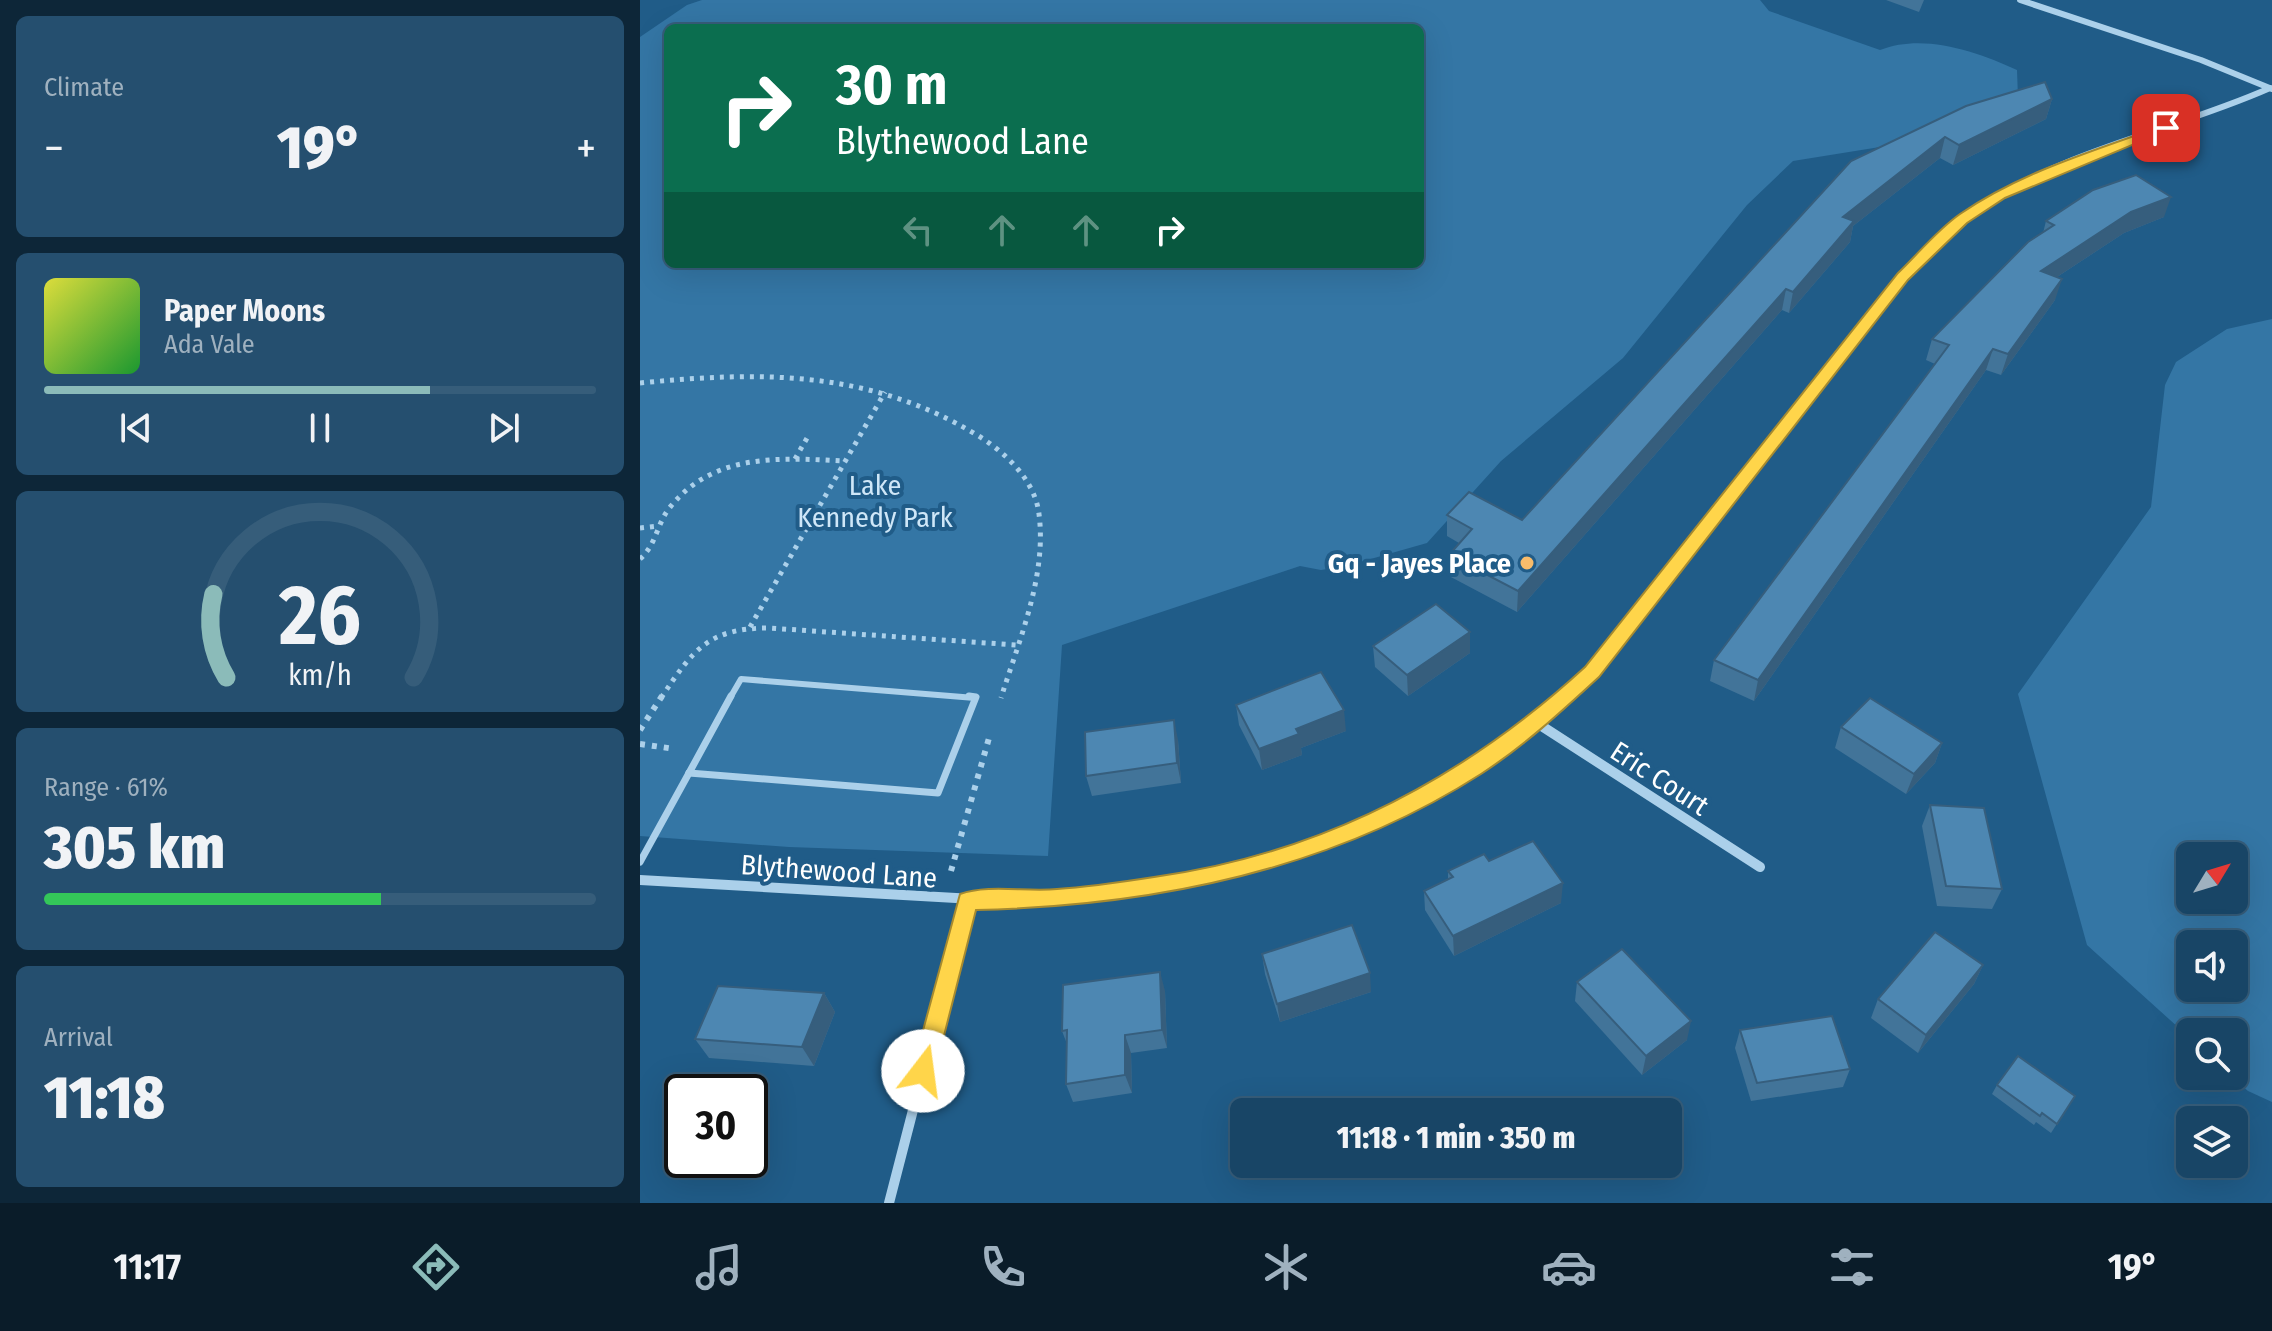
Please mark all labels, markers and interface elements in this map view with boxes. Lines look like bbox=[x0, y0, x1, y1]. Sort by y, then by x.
text: 30 m bbox=[836, 52, 947, 119]
icon: right bbox=[704, 56, 808, 160]
text: Climate bbox=[44, 72, 124, 103]
pin bbox=[2132, 94, 2200, 162]
icon: arrive bbox=[2144, 106, 2188, 150]
text: 19° bbox=[277, 112, 363, 184]
text: Blythewood Lane bbox=[836, 120, 1089, 164]
text: − bbox=[44, 122, 64, 175]
text: + bbox=[576, 122, 596, 175]
icon: left bbox=[896, 208, 940, 252]
icon: ahead bbox=[980, 208, 1024, 252]
icon: ahead bbox=[1064, 208, 1108, 252]
icon: right bbox=[1148, 208, 1192, 252]
text: Paper Moons bbox=[164, 293, 325, 329]
text: Ada Vale bbox=[164, 329, 255, 360]
icon: previous bbox=[114, 406, 158, 450]
icon: pause bbox=[298, 406, 342, 450]
icon: next bbox=[482, 406, 526, 450]
park label: Lake Kennedy Park bbox=[797, 469, 954, 534]
place label: Gq - Jayes Place bbox=[1328, 547, 1511, 580]
marker: Gq - Jayes Place bbox=[1518, 554, 1536, 572]
text: 26 bbox=[278, 565, 361, 665]
text: km/h bbox=[288, 658, 352, 693]
street label: Eric Court bbox=[1605, 735, 1716, 823]
text: Range · 61% bbox=[44, 772, 168, 803]
text: 305 km bbox=[44, 812, 225, 884]
north arrow bbox=[2176, 842, 2248, 914]
map controls bbox=[2176, 842, 2248, 1178]
street label: Blythewood Lane bbox=[740, 848, 938, 895]
button: sound bbox=[2176, 930, 2248, 1002]
button: search bbox=[2176, 1018, 2248, 1090]
text: Arrival bbox=[44, 1022, 113, 1053]
position arrow bbox=[881, 1029, 965, 1113]
text: 11:18 bbox=[44, 1062, 165, 1134]
speed limit sign: 30 bbox=[664, 1074, 768, 1178]
button: layers bbox=[2176, 1106, 2248, 1178]
text: 11:18 · 1 min · 350 m bbox=[1337, 1120, 1575, 1156]
icon: directions bbox=[408, 1239, 464, 1295]
icon: music bbox=[691, 1239, 747, 1295]
icon: phone bbox=[975, 1239, 1031, 1295]
icon: climate bbox=[1258, 1239, 1314, 1295]
icon: car bbox=[1541, 1239, 1597, 1295]
icon: filters bbox=[1824, 1239, 1880, 1295]
text: 11:17 bbox=[114, 1245, 181, 1289]
text: 19° bbox=[2108, 1245, 2158, 1289]

